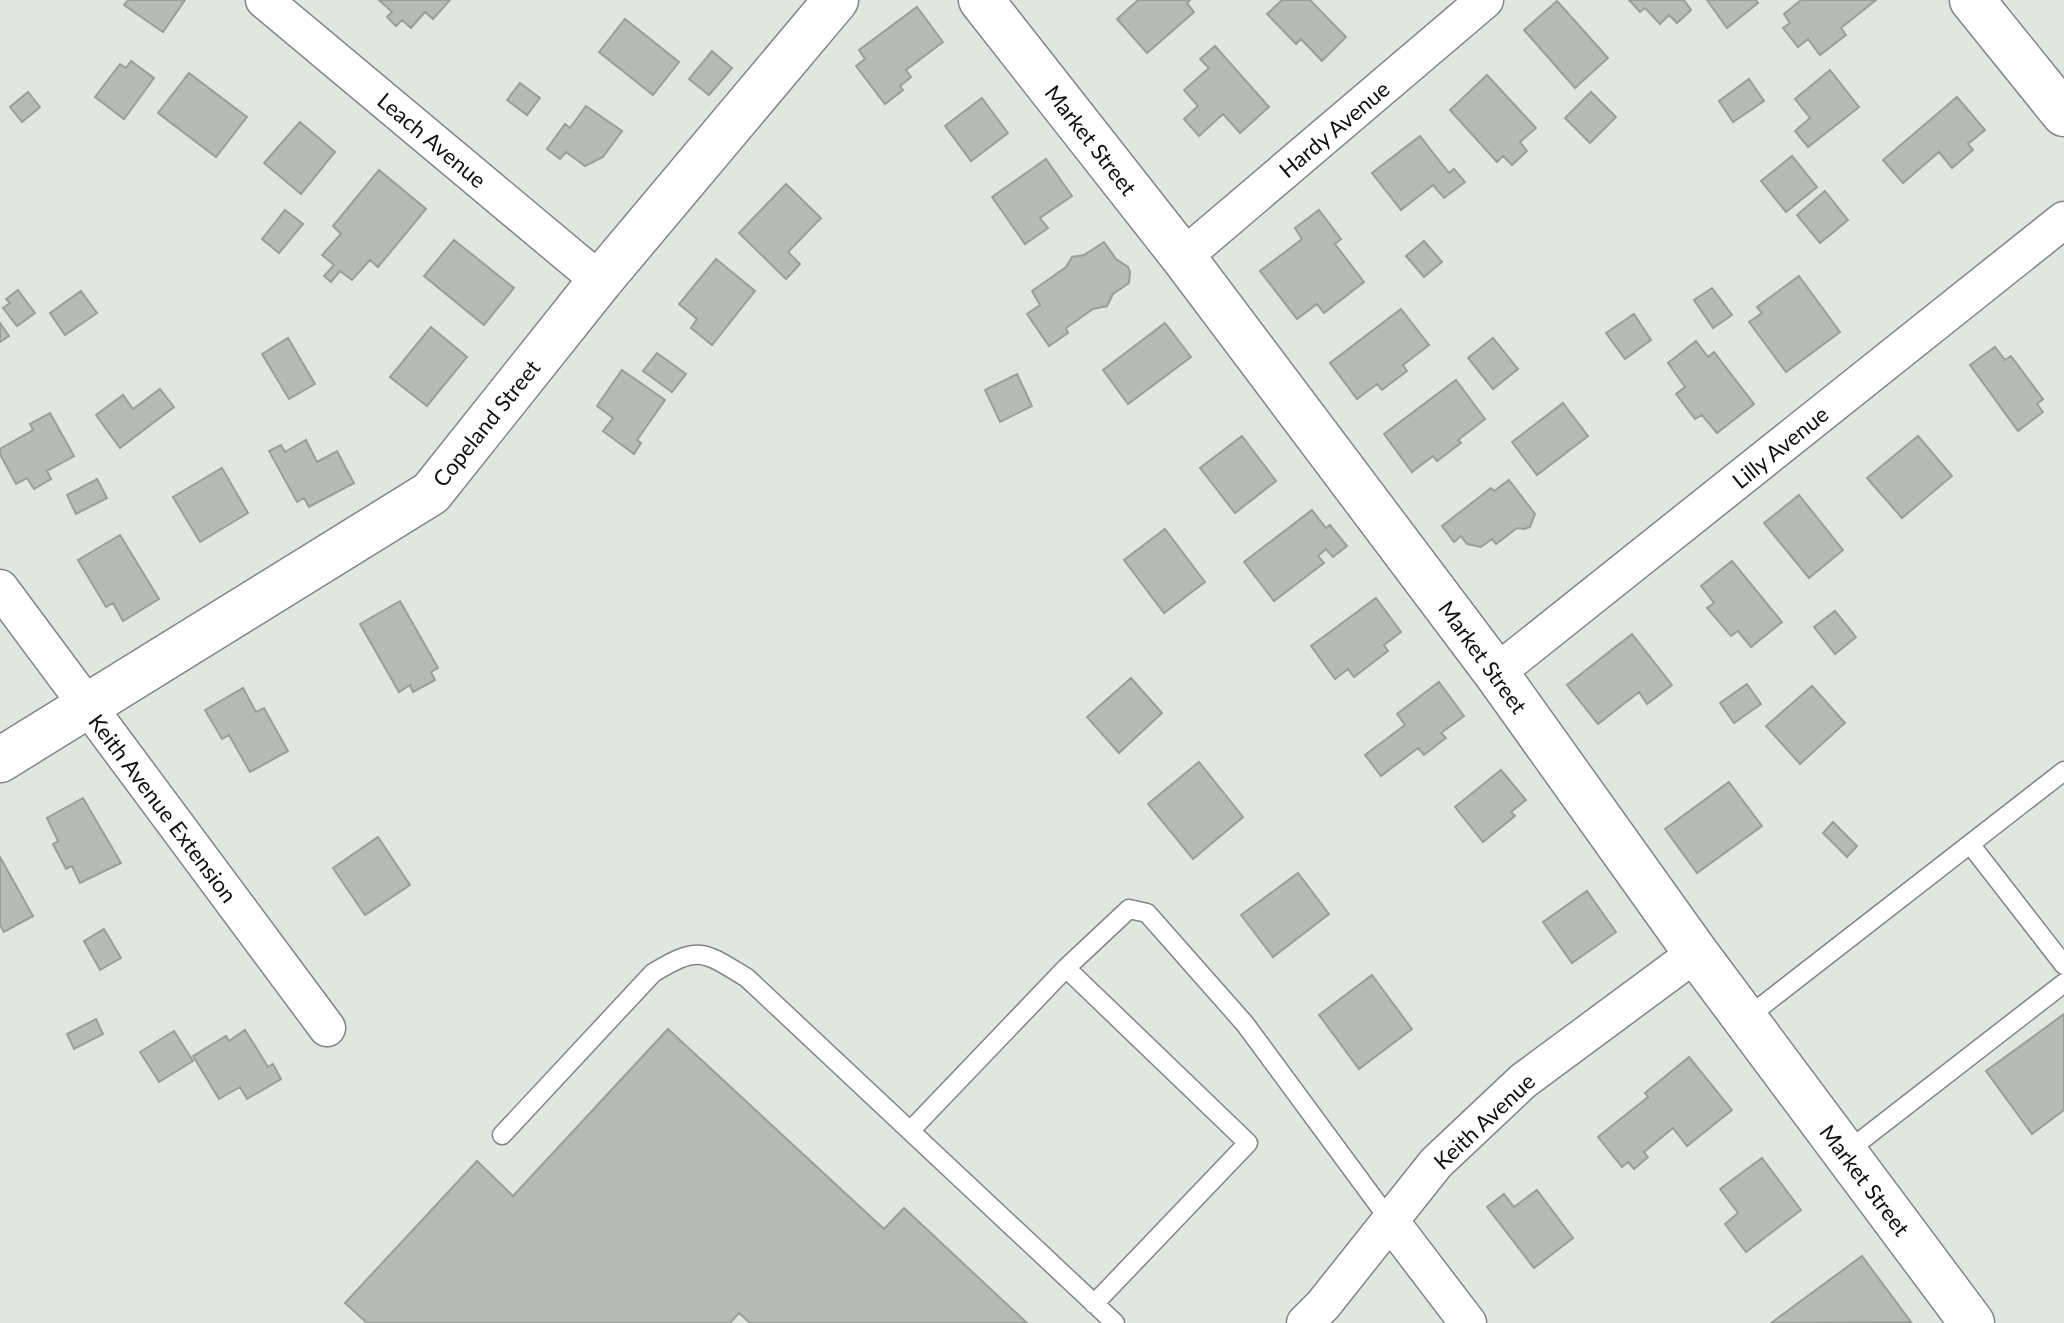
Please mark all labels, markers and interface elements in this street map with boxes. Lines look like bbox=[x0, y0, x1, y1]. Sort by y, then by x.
street label: Hardy Avenue bbox=[1273, 75, 1395, 183]
street label: Market Street bbox=[1040, 79, 1143, 201]
street label: Leach Avenue bbox=[372, 87, 492, 193]
street label: Copeland Street bbox=[427, 354, 545, 492]
street label: Lilly Avenue bbox=[1727, 400, 1833, 494]
street label: Market Street bbox=[1433, 595, 1533, 719]
street label: Keith Avenue Extension bbox=[83, 708, 243, 908]
street label: Keith Avenue bbox=[1428, 1067, 1540, 1175]
street label: Market Street bbox=[1814, 1119, 1916, 1241]

